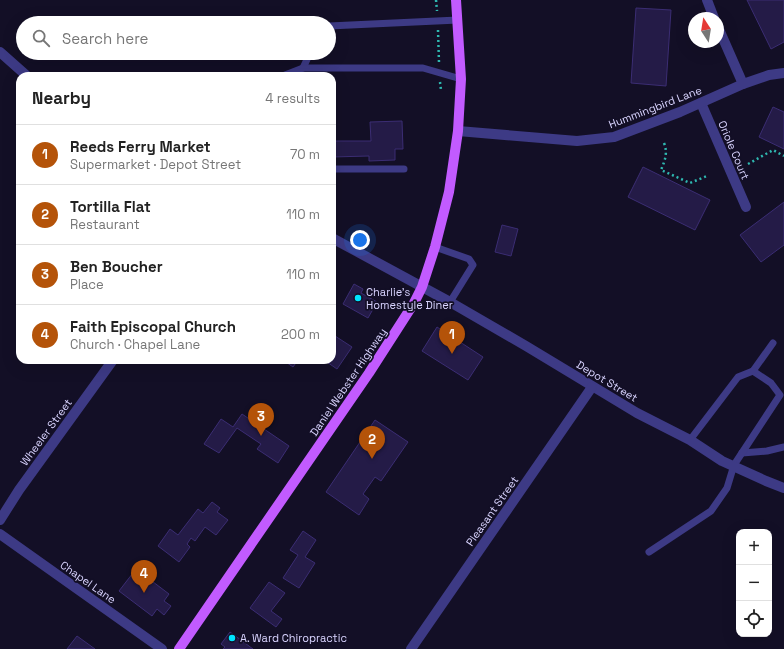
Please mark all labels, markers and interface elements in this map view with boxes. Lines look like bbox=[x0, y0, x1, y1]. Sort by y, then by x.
north arrow bbox=[688, 12, 724, 48]
search box bbox=[16, 16, 336, 60]
icon: search bbox=[30, 27, 52, 49]
text: Search here bbox=[62, 29, 148, 48]
street label: Hummingbird Lane bbox=[606, 83, 704, 131]
text: Nearby bbox=[32, 87, 91, 109]
text: 4 results bbox=[265, 90, 320, 107]
street label: Oriole Court bbox=[715, 118, 753, 182]
text: Reeds Ferry Market bbox=[70, 137, 211, 156]
text: 1 bbox=[42, 146, 48, 163]
text: 70 m bbox=[290, 146, 320, 163]
text: Supermarket · Depot Street bbox=[70, 156, 241, 173]
text: Tortilla Flat bbox=[70, 197, 151, 216]
text: 2 bbox=[41, 206, 49, 223]
text: 110 m bbox=[286, 206, 320, 223]
text: Restaurant bbox=[70, 216, 140, 233]
your location bbox=[350, 230, 370, 250]
text: Ben Boucher bbox=[70, 257, 163, 276]
text: 3 bbox=[41, 266, 49, 283]
text: 110 m bbox=[286, 266, 320, 283]
text: Place bbox=[70, 276, 104, 293]
place label: Charlie's Homestyle Diner bbox=[366, 285, 453, 312]
marker: Charlie's Homestyle Diner bbox=[353, 293, 363, 303]
text: Faith Episcopal Church bbox=[70, 317, 236, 336]
pin: 1 bbox=[439, 321, 465, 354]
street label: Daniel Webster Highway bbox=[307, 325, 389, 439]
text: 4 bbox=[41, 326, 49, 343]
text: 200 m bbox=[281, 326, 320, 343]
text: Church · Chapel Lane bbox=[70, 336, 200, 353]
street label: Depot Street bbox=[574, 357, 640, 405]
street label: Wheeler Street bbox=[17, 396, 75, 468]
pin: 3 bbox=[248, 403, 274, 436]
pin: 2 bbox=[359, 426, 385, 459]
street label: Pleasant Street bbox=[463, 473, 521, 549]
map controls bbox=[736, 529, 772, 637]
button: + bbox=[736, 529, 772, 565]
street label: Chapel Lane bbox=[57, 558, 119, 606]
pin: 4 bbox=[131, 560, 157, 593]
button: − bbox=[736, 565, 772, 601]
button: locate bbox=[736, 601, 772, 637]
place label: A. Ward Chiropractic bbox=[240, 631, 347, 645]
marker: A. Ward Chiropractic bbox=[227, 633, 237, 643]

